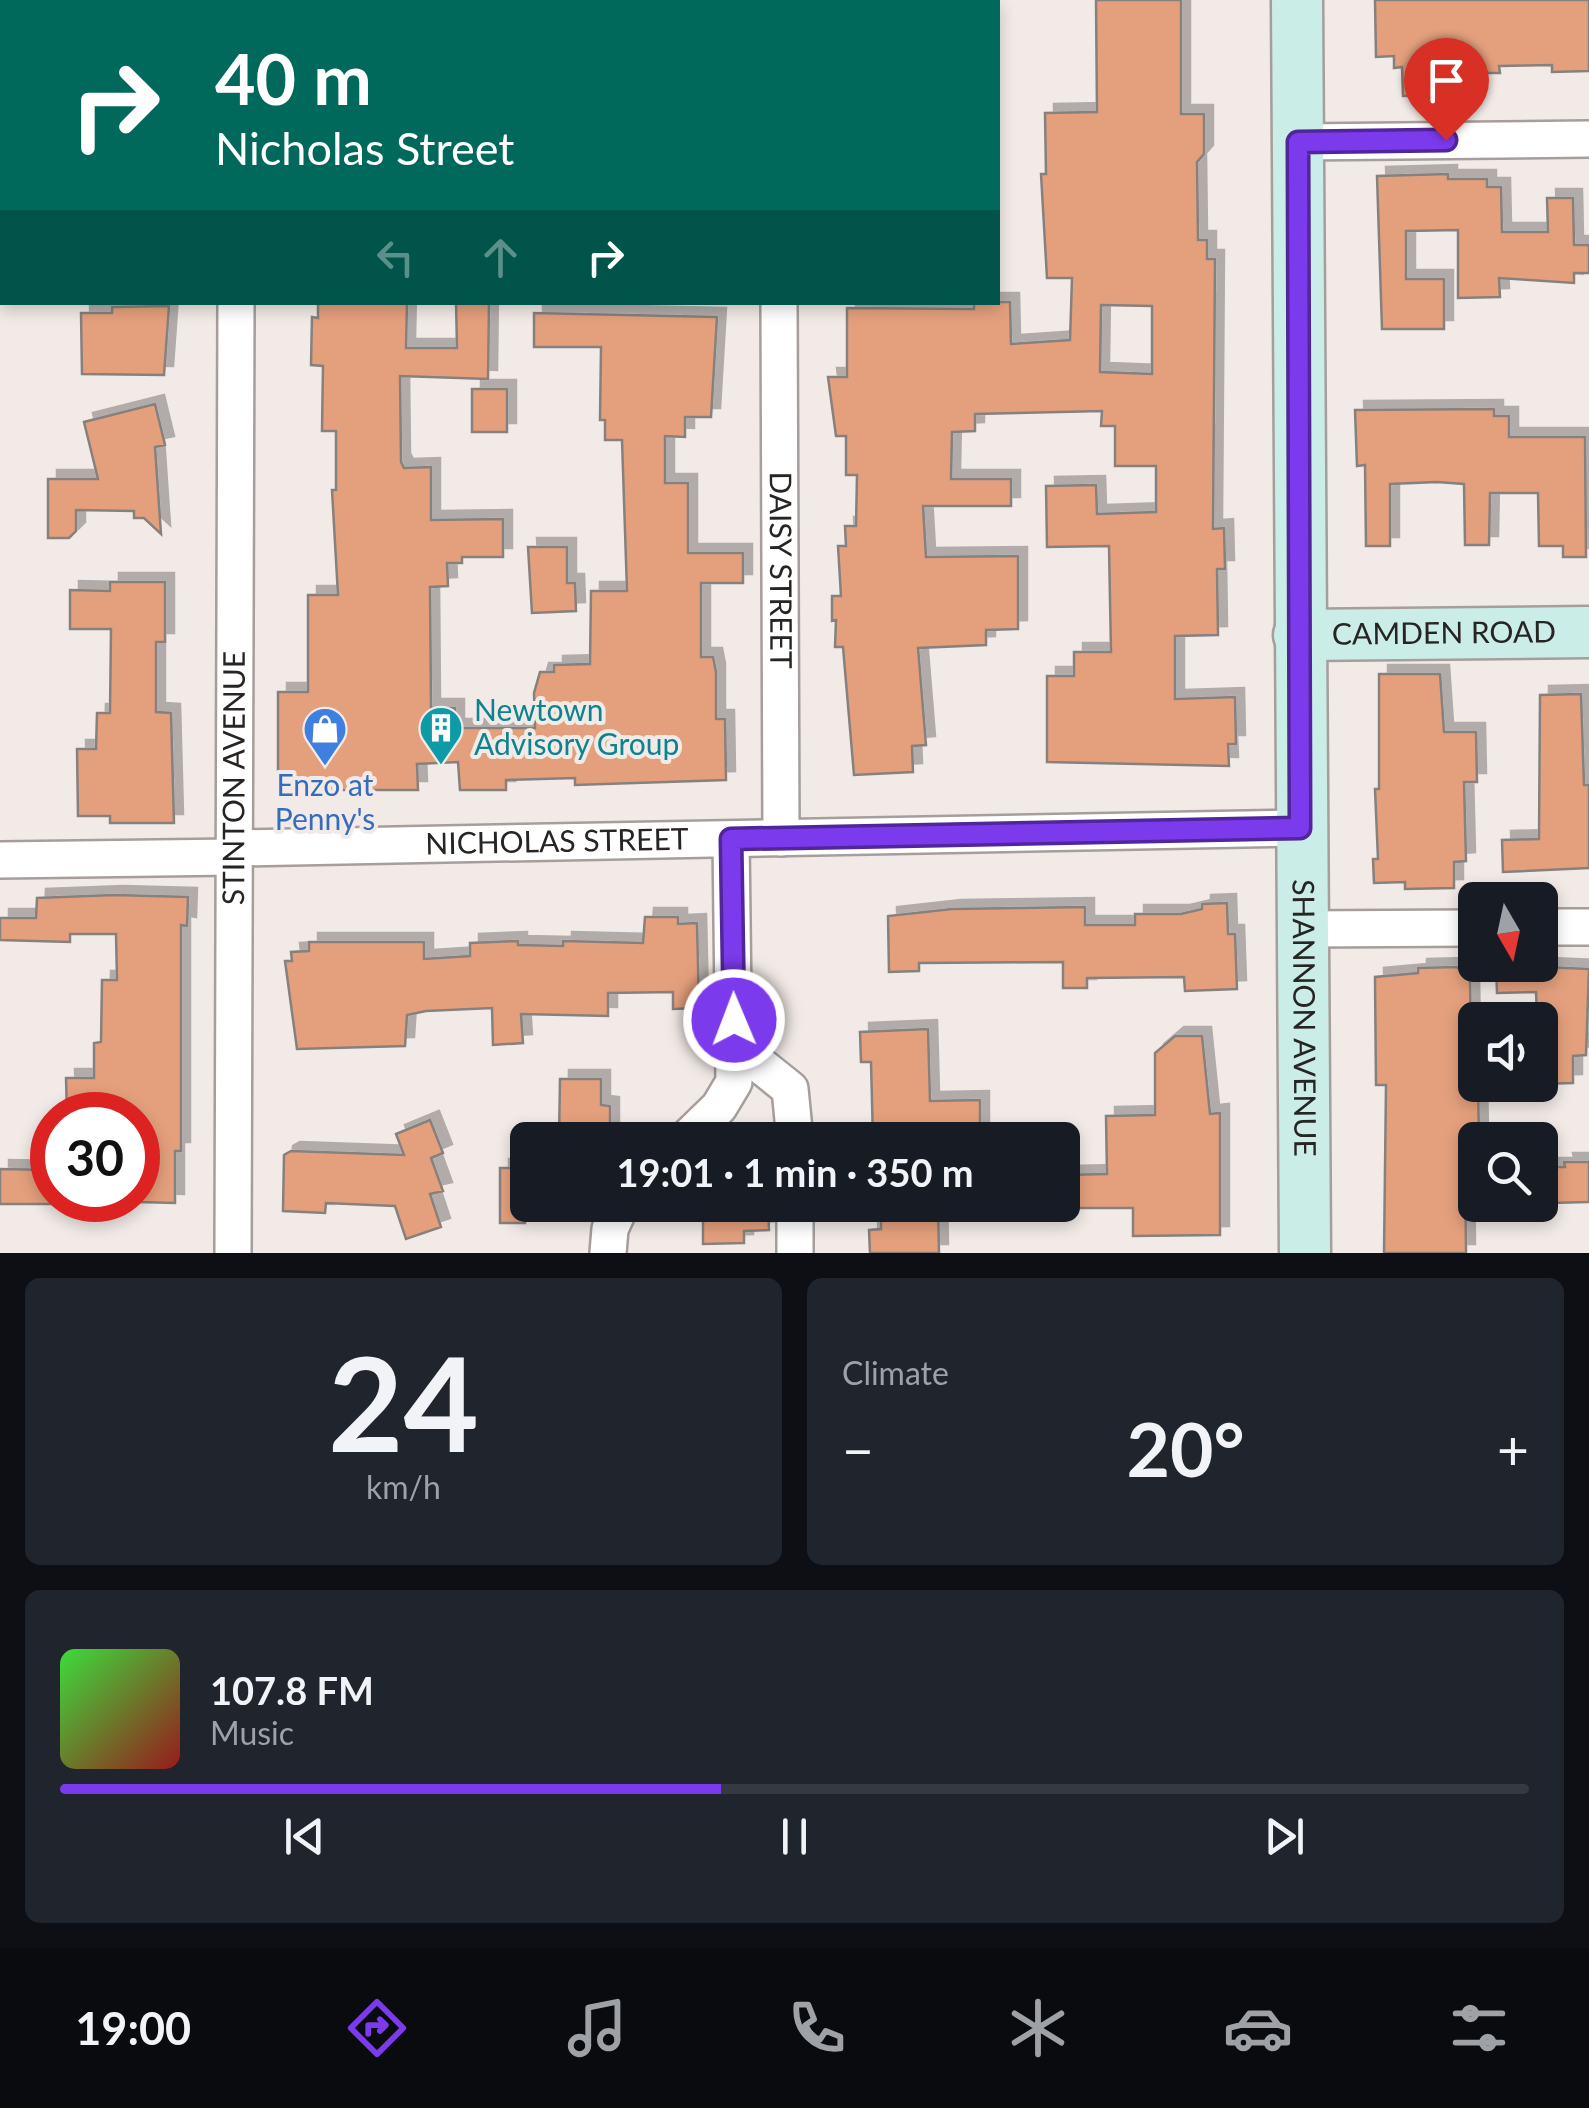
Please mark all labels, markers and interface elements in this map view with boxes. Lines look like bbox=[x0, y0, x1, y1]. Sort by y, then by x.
text: 40 m bbox=[215, 36, 372, 120]
pin bbox=[1404, 38, 1489, 141]
icon: right bbox=[50, 40, 180, 170]
icon: arrive bbox=[1419, 53, 1474, 108]
text: Nicholas Street bbox=[215, 121, 514, 175]
icon: left bbox=[368, 230, 423, 285]
icon: ahead bbox=[473, 230, 528, 285]
icon: right bbox=[578, 230, 633, 285]
street label: DAISY STREET bbox=[764, 471, 800, 669]
street label: CAMDEN ROAD bbox=[1332, 612, 1556, 651]
street label: STINTON AVENUE bbox=[214, 651, 251, 905]
place label: Newtown Advisory Group bbox=[474, 691, 679, 761]
building icon: Newtown Advisory Group bbox=[418, 705, 464, 766]
shop icon: Enzo at Penny's bbox=[302, 706, 348, 767]
place label: Enzo at Penny's bbox=[275, 766, 375, 836]
street label: NICHOLAS STREET bbox=[425, 819, 689, 860]
street label: SHANNON AVENUE bbox=[1287, 879, 1324, 1157]
north arrow bbox=[1458, 882, 1558, 982]
map controls bbox=[1458, 882, 1558, 1222]
position arrow bbox=[682, 968, 786, 1072]
button: sound bbox=[1458, 1002, 1558, 1102]
speed limit sign: 30 bbox=[30, 1092, 160, 1222]
button: search bbox=[1458, 1122, 1558, 1222]
text: 19:01 · 1 min · 350 m bbox=[616, 1149, 974, 1195]
text: 24 bbox=[328, 1324, 479, 1480]
text: Climate bbox=[842, 1353, 949, 1392]
text: 20° bbox=[1126, 1403, 1245, 1493]
text: − bbox=[842, 1416, 874, 1482]
text: + bbox=[1497, 1416, 1529, 1482]
text: km/h bbox=[366, 1467, 441, 1506]
text: 107.8 FM bbox=[210, 1667, 374, 1713]
text: Music bbox=[210, 1713, 294, 1752]
icon: previous bbox=[277, 1809, 332, 1864]
icon: pause bbox=[767, 1809, 822, 1864]
icon: next bbox=[1257, 1809, 1312, 1864]
icon: directions bbox=[342, 1993, 412, 2063]
icon: music bbox=[562, 1993, 632, 2063]
icon: phone bbox=[782, 1993, 852, 2063]
icon: climate bbox=[1003, 1993, 1073, 2063]
icon: car bbox=[1223, 1993, 1293, 2063]
icon: filters bbox=[1444, 1993, 1514, 2063]
text: 19:00 bbox=[75, 2001, 191, 2055]

